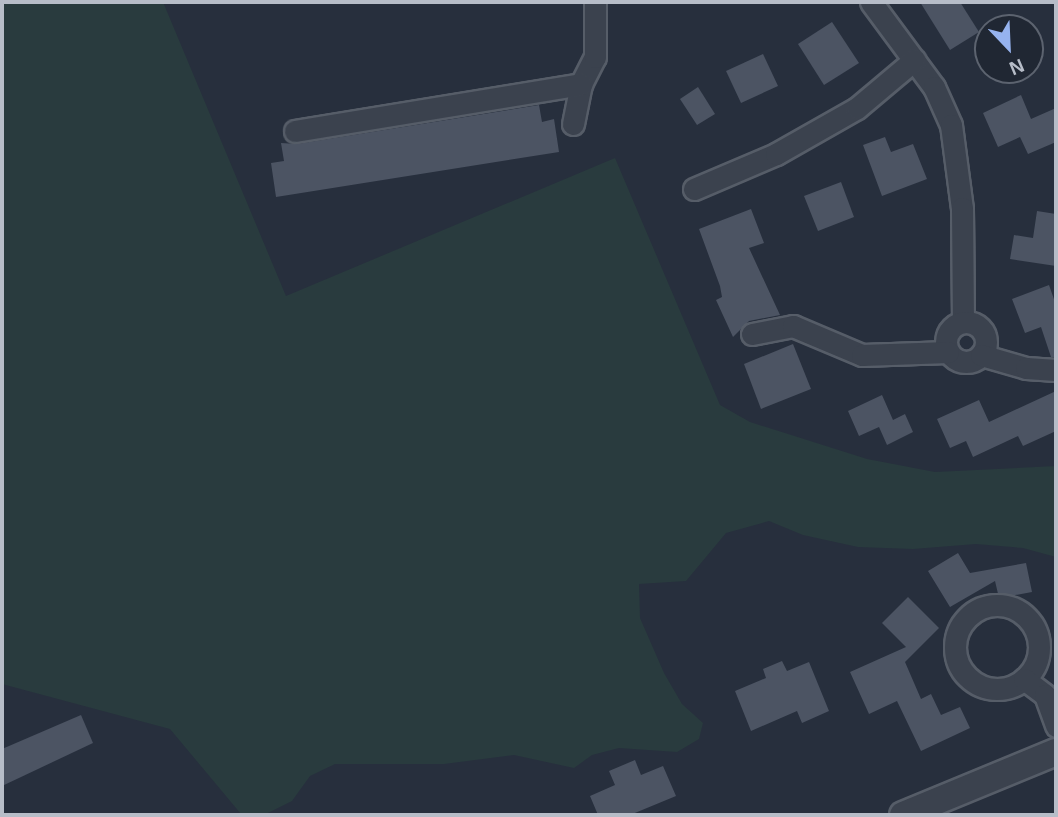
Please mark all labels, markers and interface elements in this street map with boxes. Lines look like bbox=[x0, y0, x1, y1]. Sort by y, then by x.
north arrow bbox=[974, 14, 1044, 84]
text: N bbox=[1006, 55, 1027, 79]

